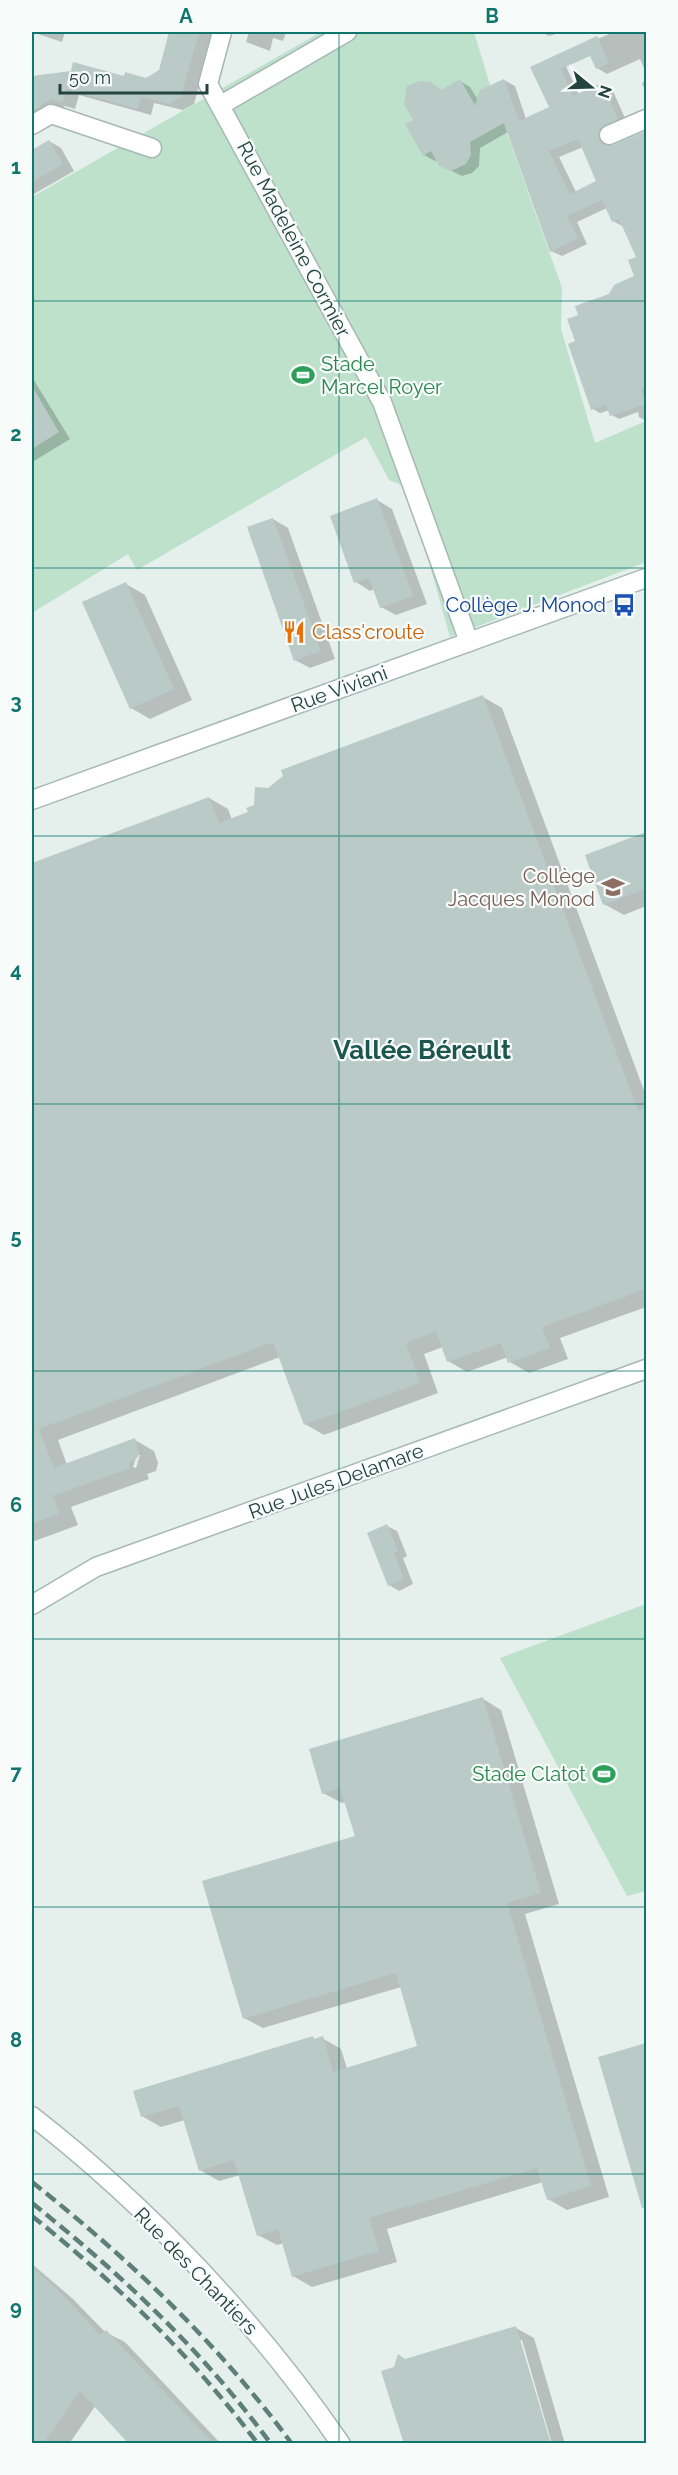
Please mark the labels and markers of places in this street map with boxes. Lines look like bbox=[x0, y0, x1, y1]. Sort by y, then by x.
place label: Stade Marcel Royer bbox=[321, 352, 442, 399]
sports icon: Stade Marcel Royer bbox=[290, 362, 316, 388]
bus stop icon: Collège J. Monod bbox=[611, 592, 637, 618]
place label: Collège J. Monod bbox=[445, 593, 606, 617]
restaurant icon: Class'croute bbox=[281, 619, 307, 645]
place label: Class'croute bbox=[312, 620, 425, 644]
place label: Collège Jacques Monod bbox=[448, 864, 595, 911]
school or university icon: Collège Jacques Monod bbox=[600, 874, 626, 900]
sports icon: Stade Clatot bbox=[591, 1761, 617, 1787]
place label: Stade Clatot bbox=[472, 1762, 586, 1786]

